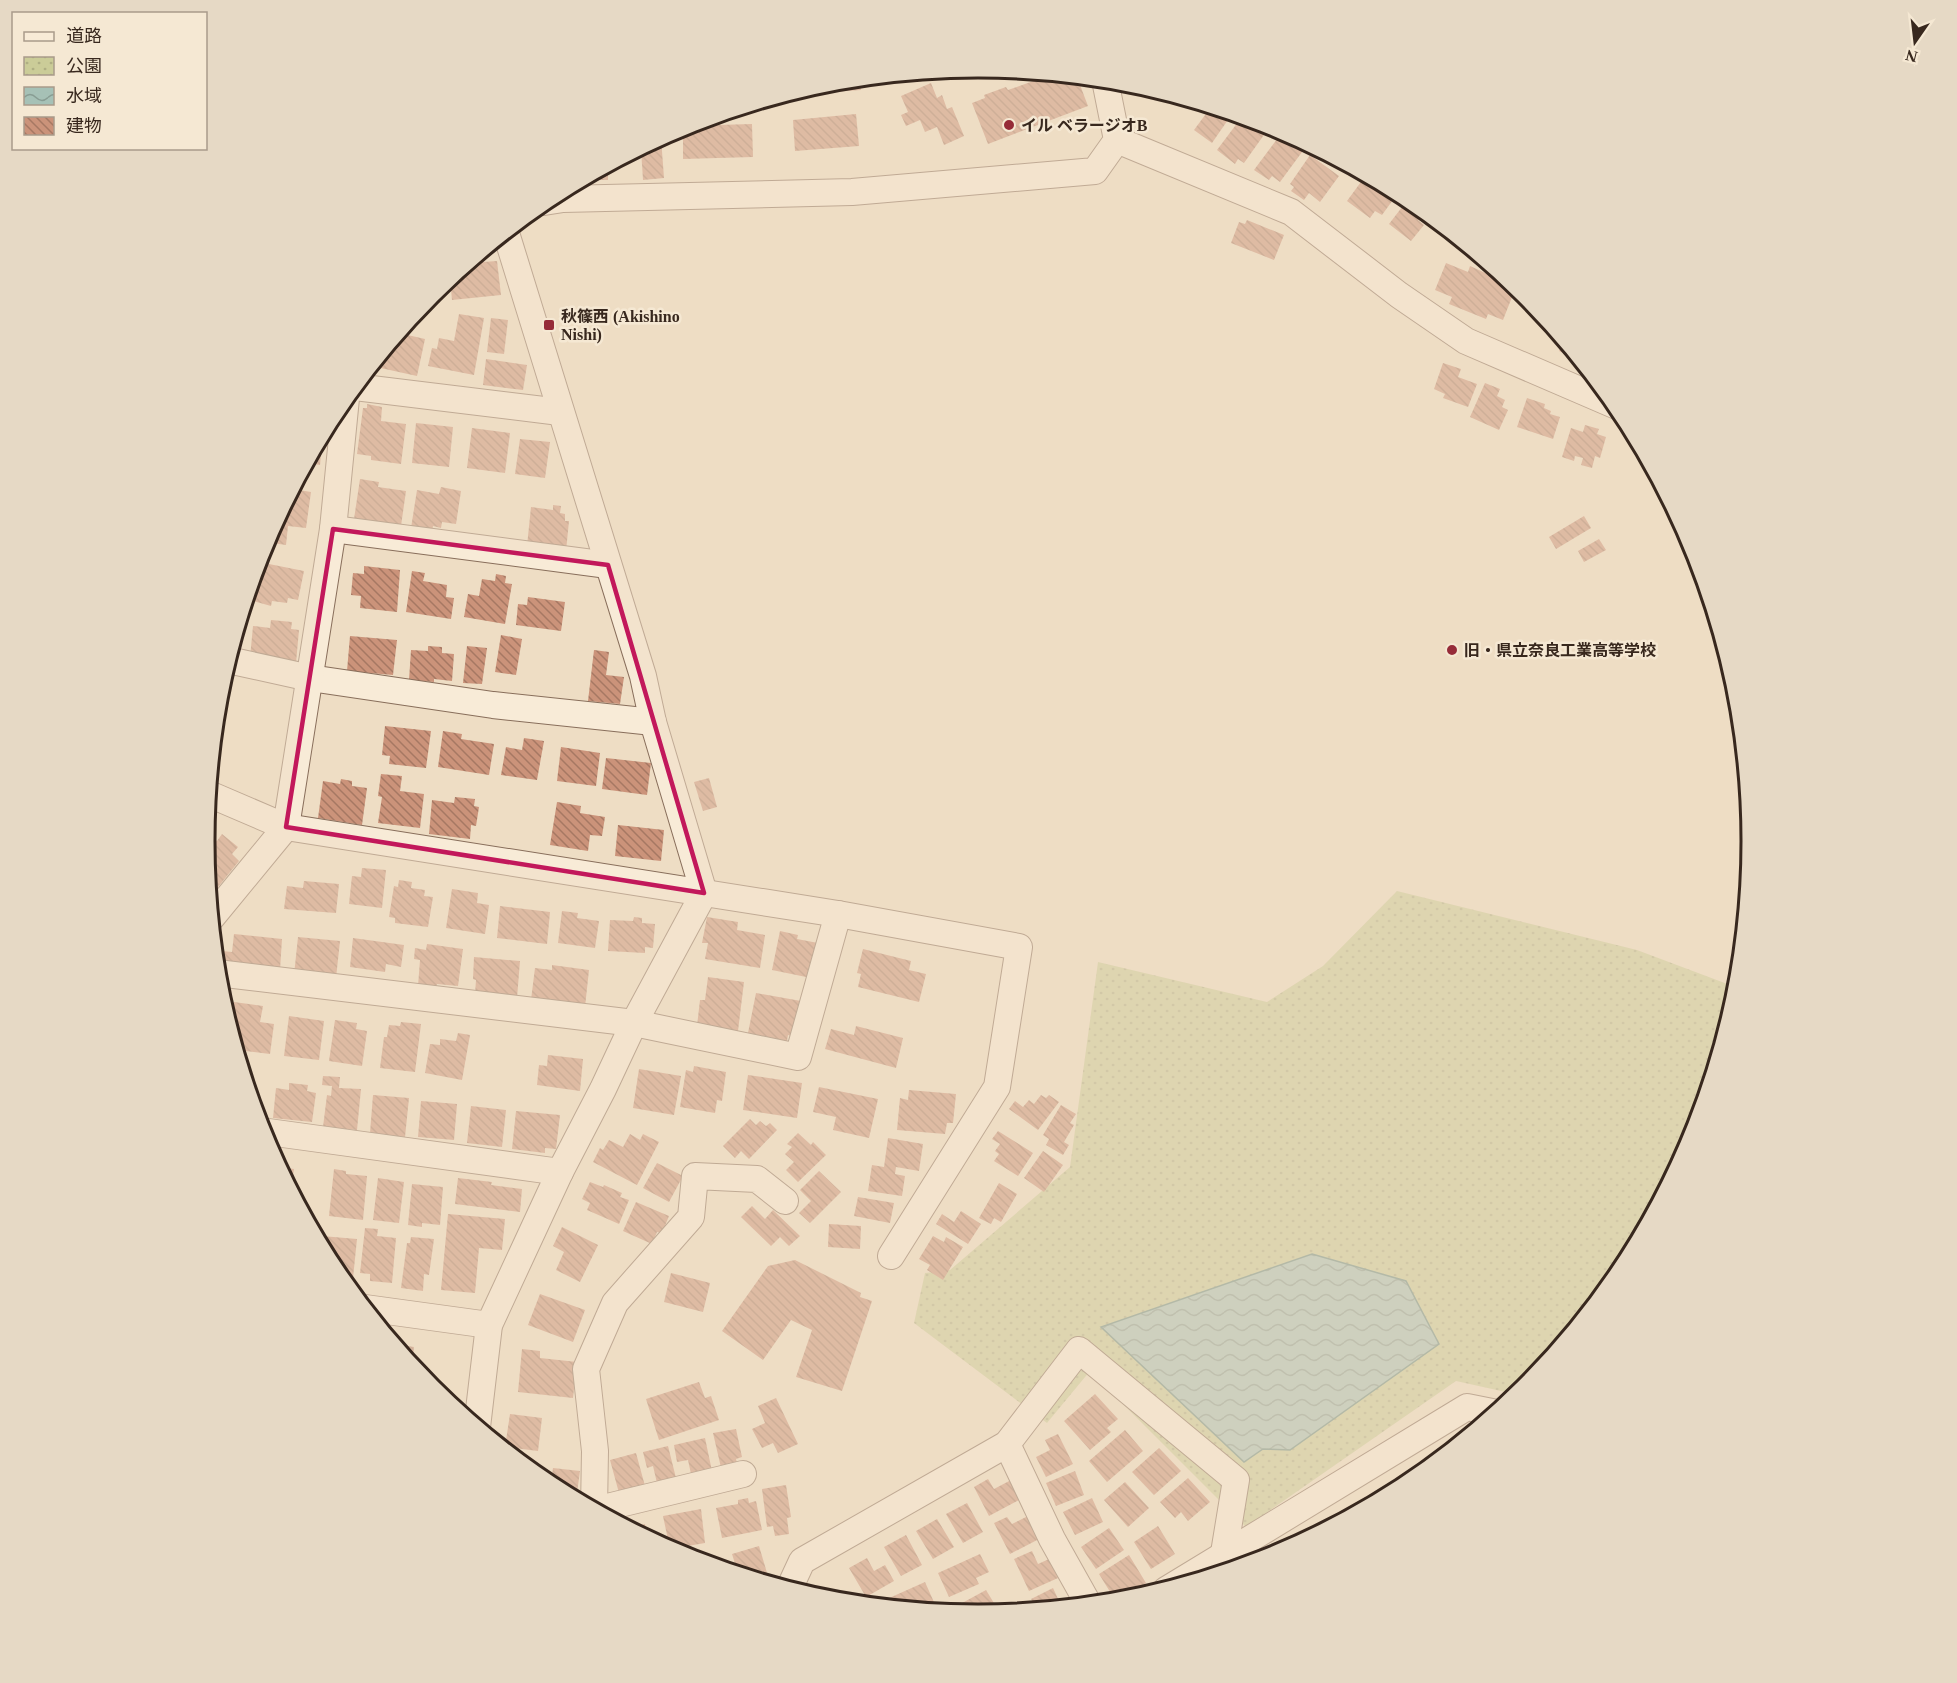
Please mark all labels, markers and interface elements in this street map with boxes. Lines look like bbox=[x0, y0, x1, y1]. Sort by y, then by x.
legend bbox=[12, 12, 207, 150]
north arrow bbox=[1885, 12, 1945, 72]
text: 道路 bbox=[66, 26, 102, 46]
text: N bbox=[1903, 46, 1919, 66]
text: 公園 bbox=[66, 56, 102, 76]
text: 水域 bbox=[66, 86, 102, 106]
text: 建物 bbox=[66, 116, 102, 136]
place label: イル ベラージオB bbox=[1021, 117, 1148, 134]
marker: イル ベラージオB bbox=[1002, 118, 1016, 132]
place label: 秋篠西 (Akishino Nishi) bbox=[561, 308, 680, 344]
marker: 秋篠西 (Akishino Nishi) bbox=[542, 318, 556, 332]
place label: 旧・県立奈良工業高等学校 bbox=[1464, 642, 1656, 659]
marker: 旧・県立奈良工業高等学校 bbox=[1445, 643, 1459, 657]

